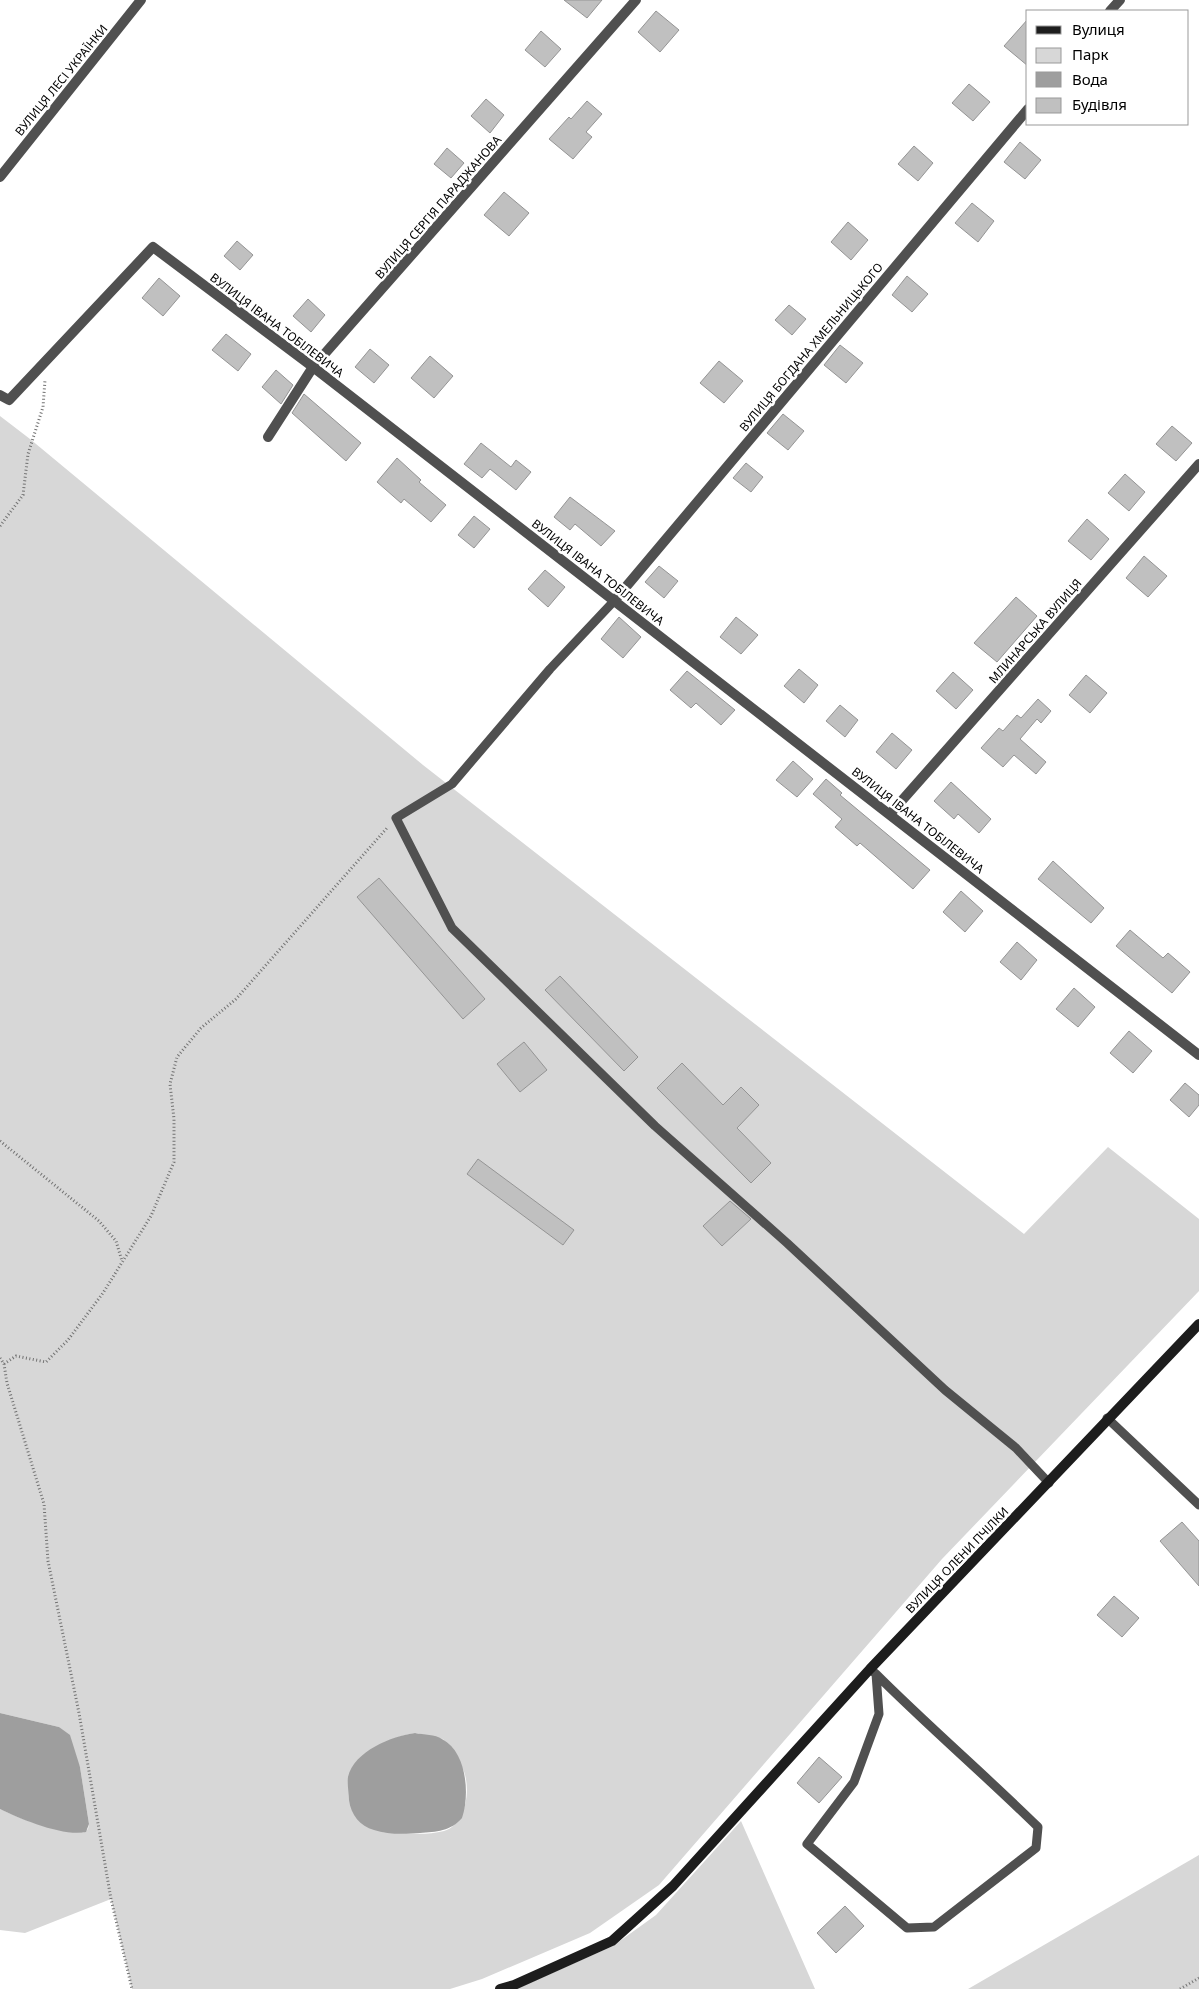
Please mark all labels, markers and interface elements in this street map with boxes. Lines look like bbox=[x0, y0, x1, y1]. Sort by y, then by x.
legend bbox=[1026, 10, 1189, 125]
text: Вулиця bbox=[1072, 19, 1125, 39]
street label: ВУЛИЦЯ ЛЕСІ УКРАЇНКИ bbox=[11, 21, 111, 139]
text: Парк bbox=[1072, 44, 1108, 64]
text: Вода bbox=[1072, 69, 1108, 89]
text: Будівля bbox=[1072, 94, 1127, 114]
street label: ВУЛИЦЯ СЕРГІЯ ПАРАДЖАНОВА bbox=[371, 131, 505, 282]
street label: ВУЛИЦЯ БОГДАНА ХМЕЛЬНИЦЬКОГО bbox=[735, 259, 887, 435]
street label: ВУЛИЦЯ ІВАНА ТОБІЛЕВИЧА bbox=[206, 269, 348, 381]
street label: ВУЛИЦЯ ІВАНА ТОБІЛЕВИЧА bbox=[528, 515, 668, 629]
street label: МЛИНАРСЬКА ВУЛИЦЯ bbox=[985, 575, 1085, 687]
street label: ВУЛИЦЯ ІВАНА ТОБІЛЕВИЧА bbox=[848, 763, 988, 877]
street label: ВУЛИЦЯ ОЛЕНИ ПЧІЛКИ bbox=[902, 1503, 1012, 1617]

